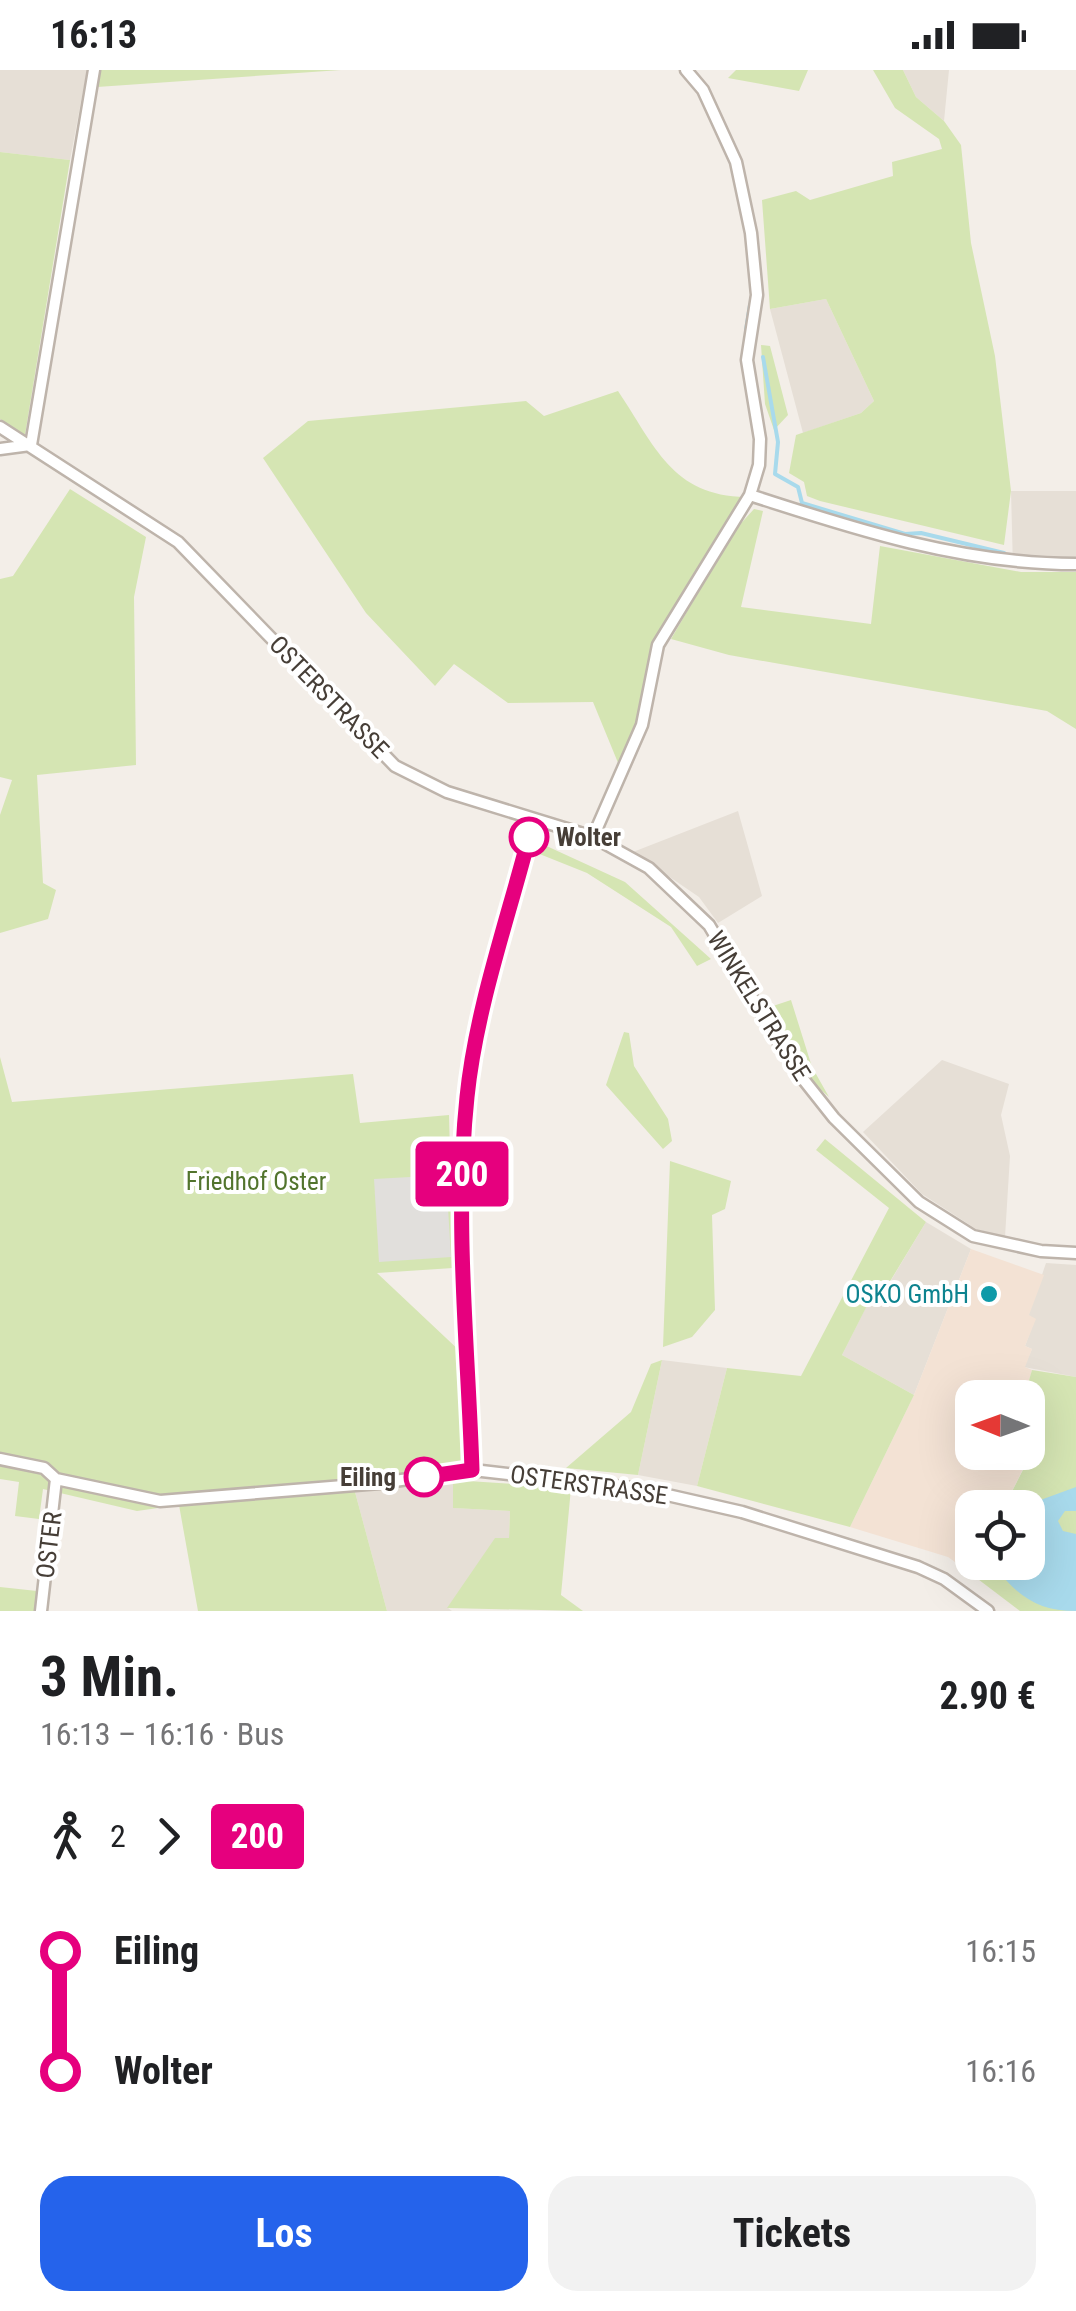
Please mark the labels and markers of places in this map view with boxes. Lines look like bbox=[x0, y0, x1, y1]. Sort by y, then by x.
marker: Wolter bbox=[510, 818, 548, 856]
place label: Wolter bbox=[556, 823, 621, 852]
place label: OSKO GmbH bbox=[846, 1280, 969, 1309]
marker: OSKO GmbH bbox=[978, 1283, 1000, 1305]
marker: Eiling bbox=[405, 1458, 443, 1496]
place label: Eiling bbox=[340, 1463, 396, 1492]

